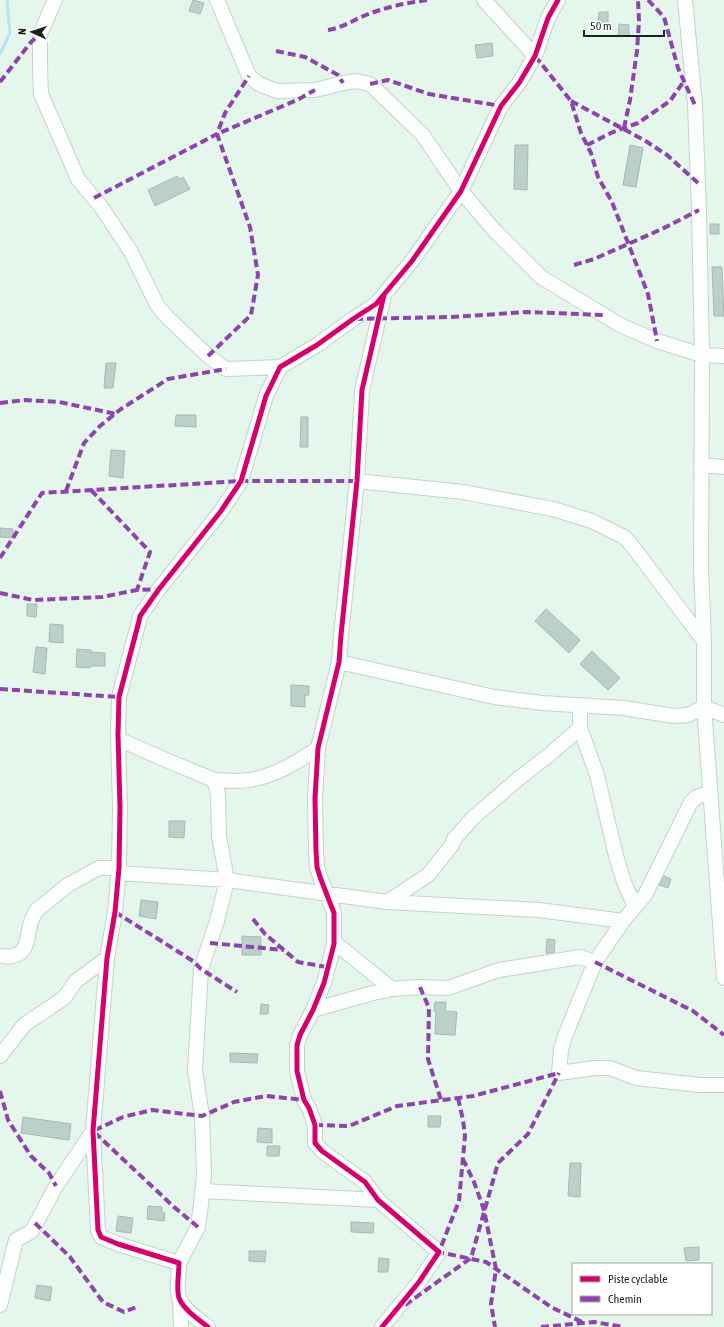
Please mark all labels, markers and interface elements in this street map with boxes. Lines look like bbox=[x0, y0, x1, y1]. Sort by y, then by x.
north arrow bbox=[12, 12, 52, 52]
scale bar bbox=[584, 12, 664, 38]
text: 50 m bbox=[590, 19, 612, 33]
text: N bbox=[16, 28, 28, 35]
legend bbox=[572, 1263, 712, 1315]
text: Piste cyclable bbox=[608, 1272, 668, 1286]
text: Chemin bbox=[608, 1292, 642, 1306]

